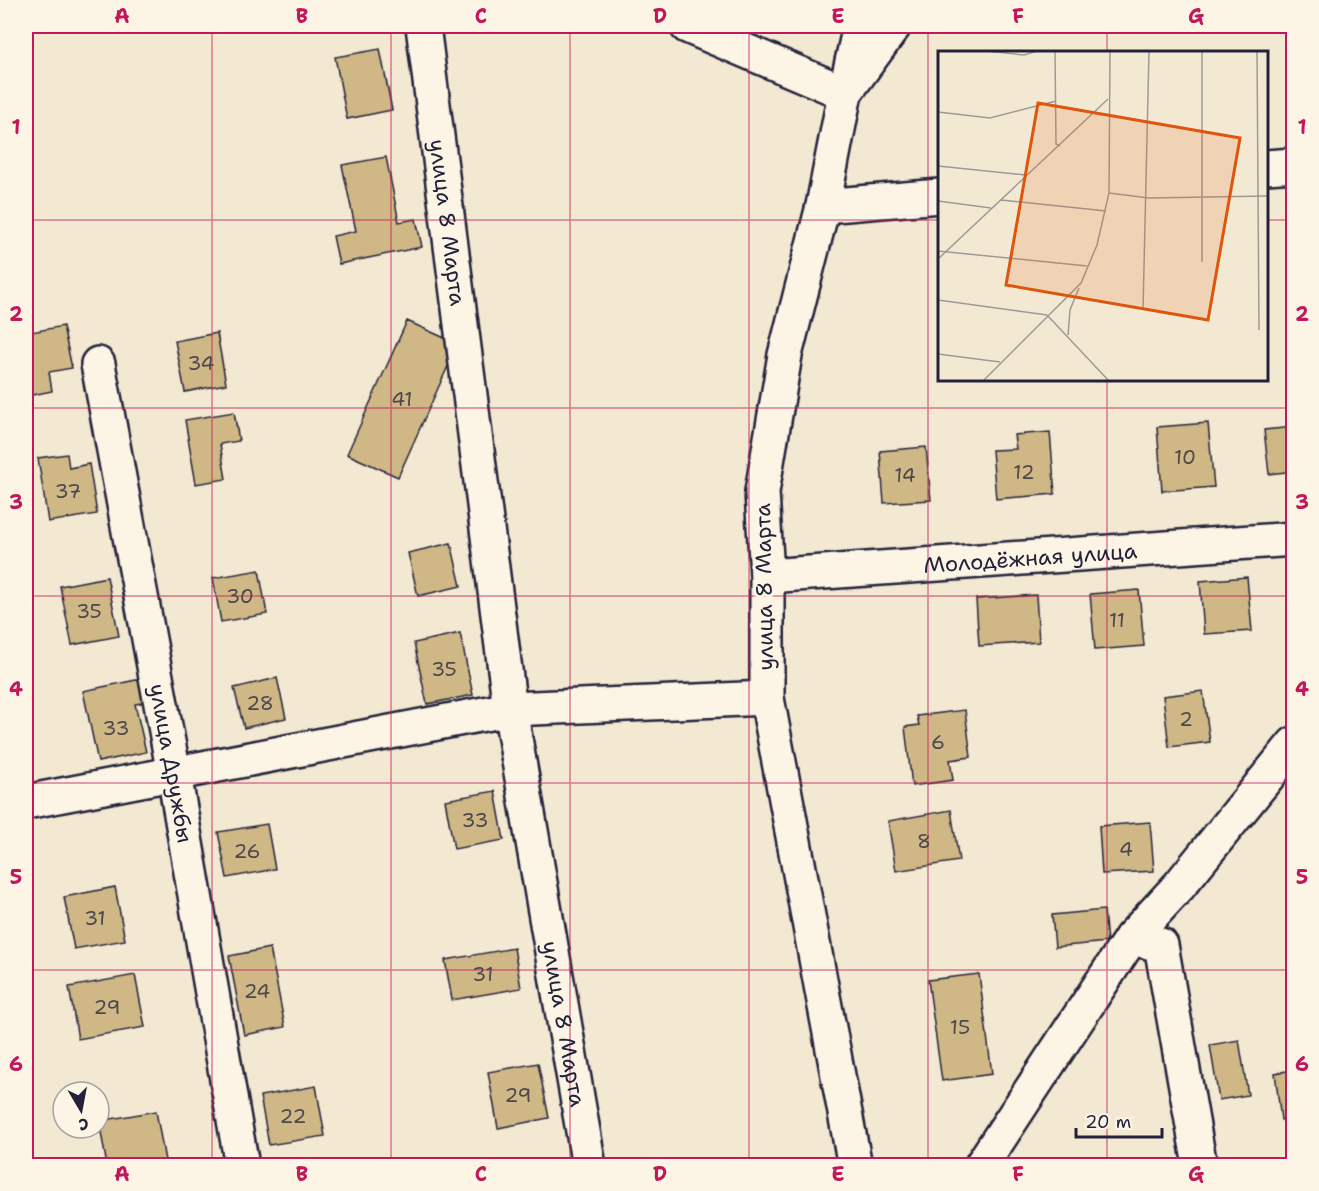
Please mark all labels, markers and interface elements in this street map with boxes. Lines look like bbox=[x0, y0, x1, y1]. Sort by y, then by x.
text: A bbox=[114, 3, 130, 29]
text: B bbox=[296, 3, 308, 29]
text: C bbox=[475, 3, 487, 29]
text: D bbox=[653, 3, 667, 29]
text: E bbox=[831, 3, 845, 29]
text: F bbox=[1012, 3, 1024, 29]
text: G bbox=[1188, 3, 1204, 29]
inset map bbox=[938, 51, 1268, 381]
text: 1 bbox=[11, 114, 21, 140]
text: 1 bbox=[1297, 114, 1307, 140]
street label: улица 8 Марта bbox=[423, 137, 473, 308]
text: 2 bbox=[9, 301, 23, 327]
text: 2 bbox=[1295, 301, 1309, 327]
house number: 34 bbox=[187, 350, 215, 376]
house number: 41 bbox=[391, 386, 413, 412]
house number: 10 bbox=[1174, 444, 1196, 470]
house number: 12 bbox=[1013, 459, 1035, 485]
house number: 14 bbox=[894, 462, 916, 488]
house number: 37 bbox=[55, 478, 81, 504]
text: 3 bbox=[9, 489, 23, 515]
text: 3 bbox=[1295, 489, 1309, 515]
street label: улица 8 Марта bbox=[748, 503, 780, 671]
street label: Молодёжная улица bbox=[922, 536, 1139, 579]
house number: 30 bbox=[226, 583, 254, 609]
house number: 35 bbox=[76, 598, 102, 624]
house number: 11 bbox=[1109, 607, 1125, 633]
house number: 35 bbox=[431, 656, 457, 682]
text: 4 bbox=[9, 676, 23, 702]
text: 4 bbox=[1295, 676, 1309, 702]
street label: улица Дружбы bbox=[143, 681, 200, 845]
house number: 28 bbox=[246, 690, 274, 716]
house number: 2 bbox=[1179, 706, 1193, 732]
house number: 33 bbox=[103, 715, 129, 741]
house number: 6 bbox=[931, 729, 945, 755]
house number: 33 bbox=[462, 807, 488, 833]
house number: 8 bbox=[917, 828, 931, 854]
house number: 4 bbox=[1119, 836, 1133, 862]
house number: 26 bbox=[233, 838, 261, 864]
text: 5 bbox=[10, 864, 22, 890]
text: 5 bbox=[1296, 864, 1308, 890]
house number: 31 bbox=[84, 905, 106, 931]
street label: улица 8 Марта bbox=[536, 939, 593, 1109]
house number: 31 bbox=[472, 961, 494, 987]
house number: 24 bbox=[244, 978, 270, 1004]
house number: 29 bbox=[94, 994, 120, 1020]
house number: 15 bbox=[950, 1014, 970, 1040]
text: 6 bbox=[9, 1051, 23, 1077]
text: 6 bbox=[1295, 1051, 1309, 1077]
north arrow bbox=[51, 1080, 111, 1140]
house number: 29 bbox=[505, 1082, 531, 1108]
scale bar bbox=[1076, 1101, 1162, 1139]
house number: 22 bbox=[280, 1103, 307, 1129]
text: 20 m bbox=[1085, 1110, 1131, 1134]
text: С bbox=[77, 1113, 90, 1136]
text: A bbox=[114, 1161, 130, 1187]
text: B bbox=[296, 1161, 308, 1187]
text: C bbox=[475, 1161, 487, 1187]
text: D bbox=[653, 1161, 667, 1187]
text: E bbox=[831, 1161, 845, 1187]
text: F bbox=[1012, 1161, 1024, 1187]
text: G bbox=[1188, 1161, 1204, 1187]

